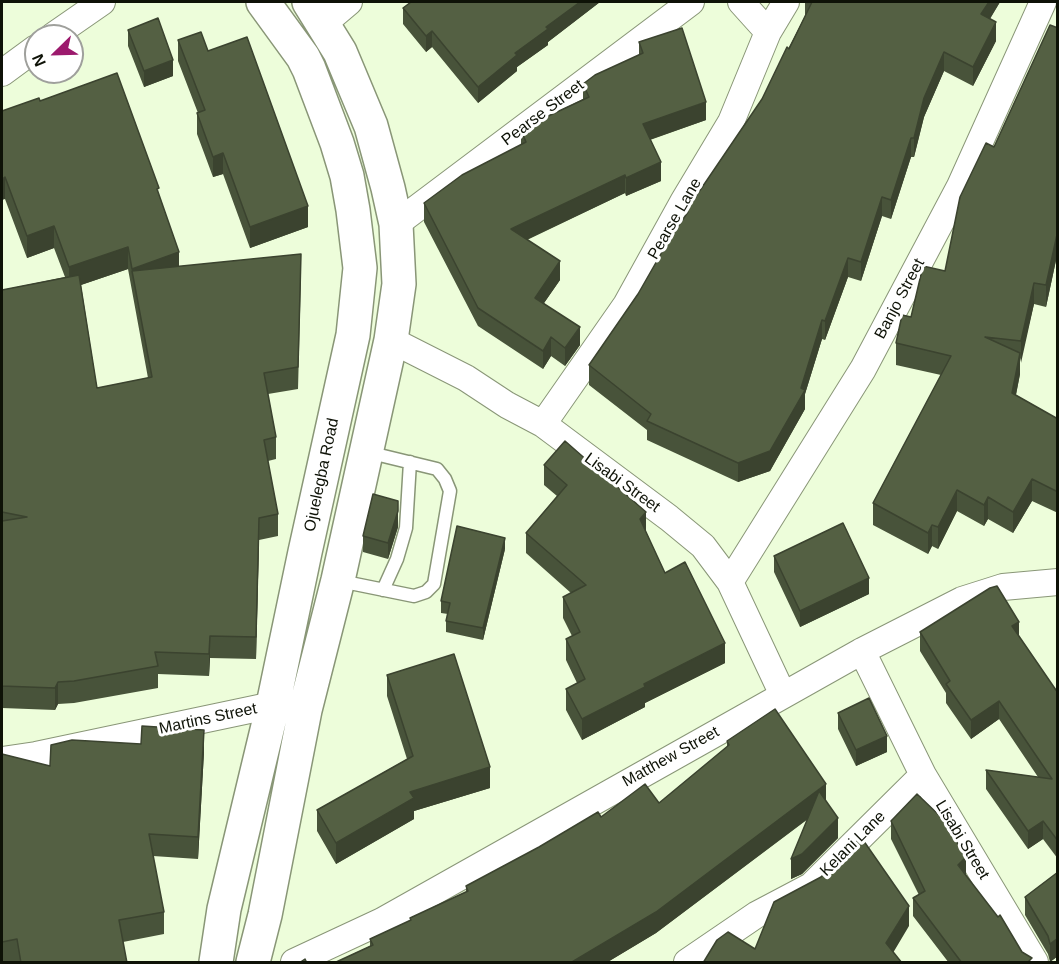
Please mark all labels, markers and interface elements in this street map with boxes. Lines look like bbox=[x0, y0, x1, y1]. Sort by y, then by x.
north arrow bbox=[24, 24, 84, 84]
text: N bbox=[29, 52, 49, 69]
street label: Pearse Street bbox=[498, 76, 588, 150]
street label: Pearse Lane bbox=[644, 175, 706, 263]
street label: Banjo Street bbox=[871, 256, 929, 342]
street label: Ojuelegba Road bbox=[301, 416, 343, 534]
street label: Lisabi Street bbox=[580, 449, 664, 517]
street label: Martins Street bbox=[157, 699, 259, 739]
street label: Matthew Street bbox=[619, 723, 723, 791]
street label: Lisabi Street bbox=[931, 797, 993, 883]
street label: Kelani Lane bbox=[816, 807, 890, 881]

